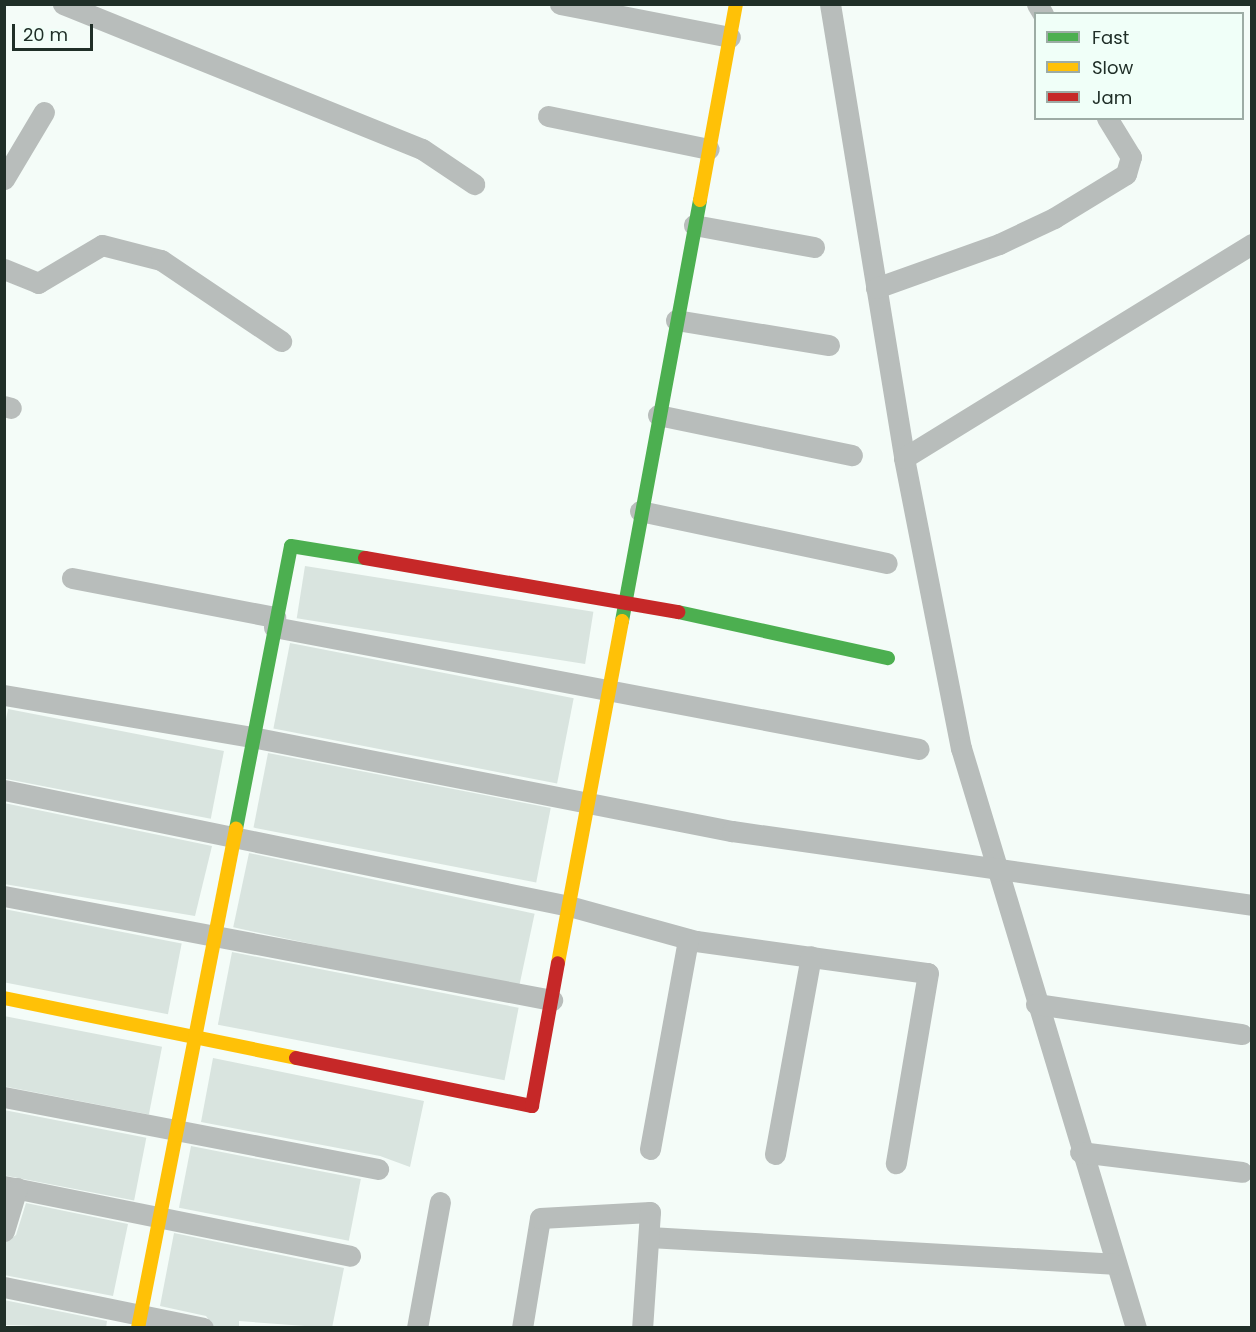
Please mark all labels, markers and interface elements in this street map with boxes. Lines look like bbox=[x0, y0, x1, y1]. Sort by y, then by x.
scale bar bbox=[15, 12, 96, 50]
legend bbox=[1034, 12, 1244, 120]
text: 20 m bbox=[23, 22, 68, 47]
text: Fast bbox=[1092, 25, 1129, 50]
text: Slow bbox=[1092, 55, 1133, 80]
text: Jam bbox=[1092, 85, 1132, 110]

